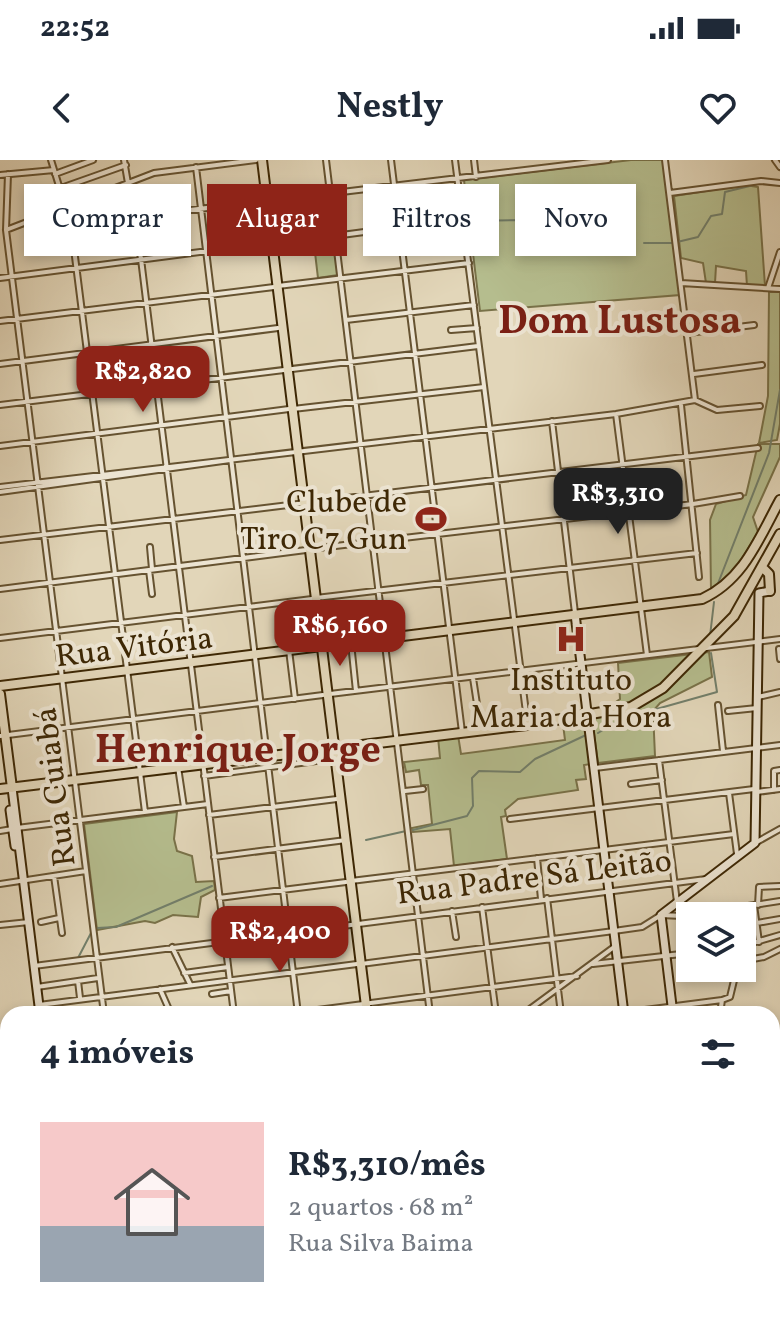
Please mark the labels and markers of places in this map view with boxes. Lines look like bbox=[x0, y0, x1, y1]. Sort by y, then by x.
pin: R$2,820 bbox=[69, 346, 217, 414]
pin: R$3,310 bbox=[544, 468, 692, 536]
place label: Clube de Tiro C7 Gun bbox=[240, 482, 407, 563]
sports icon: Clube de Tiro C7 Gun bbox=[414, 502, 448, 536]
pin: R$6,160 bbox=[266, 600, 414, 668]
hospital icon: Instituto Maria da Hora bbox=[554, 622, 588, 656]
place label: Instituto Maria da Hora bbox=[470, 660, 672, 741]
pin: R$2,400 bbox=[206, 906, 354, 974]

